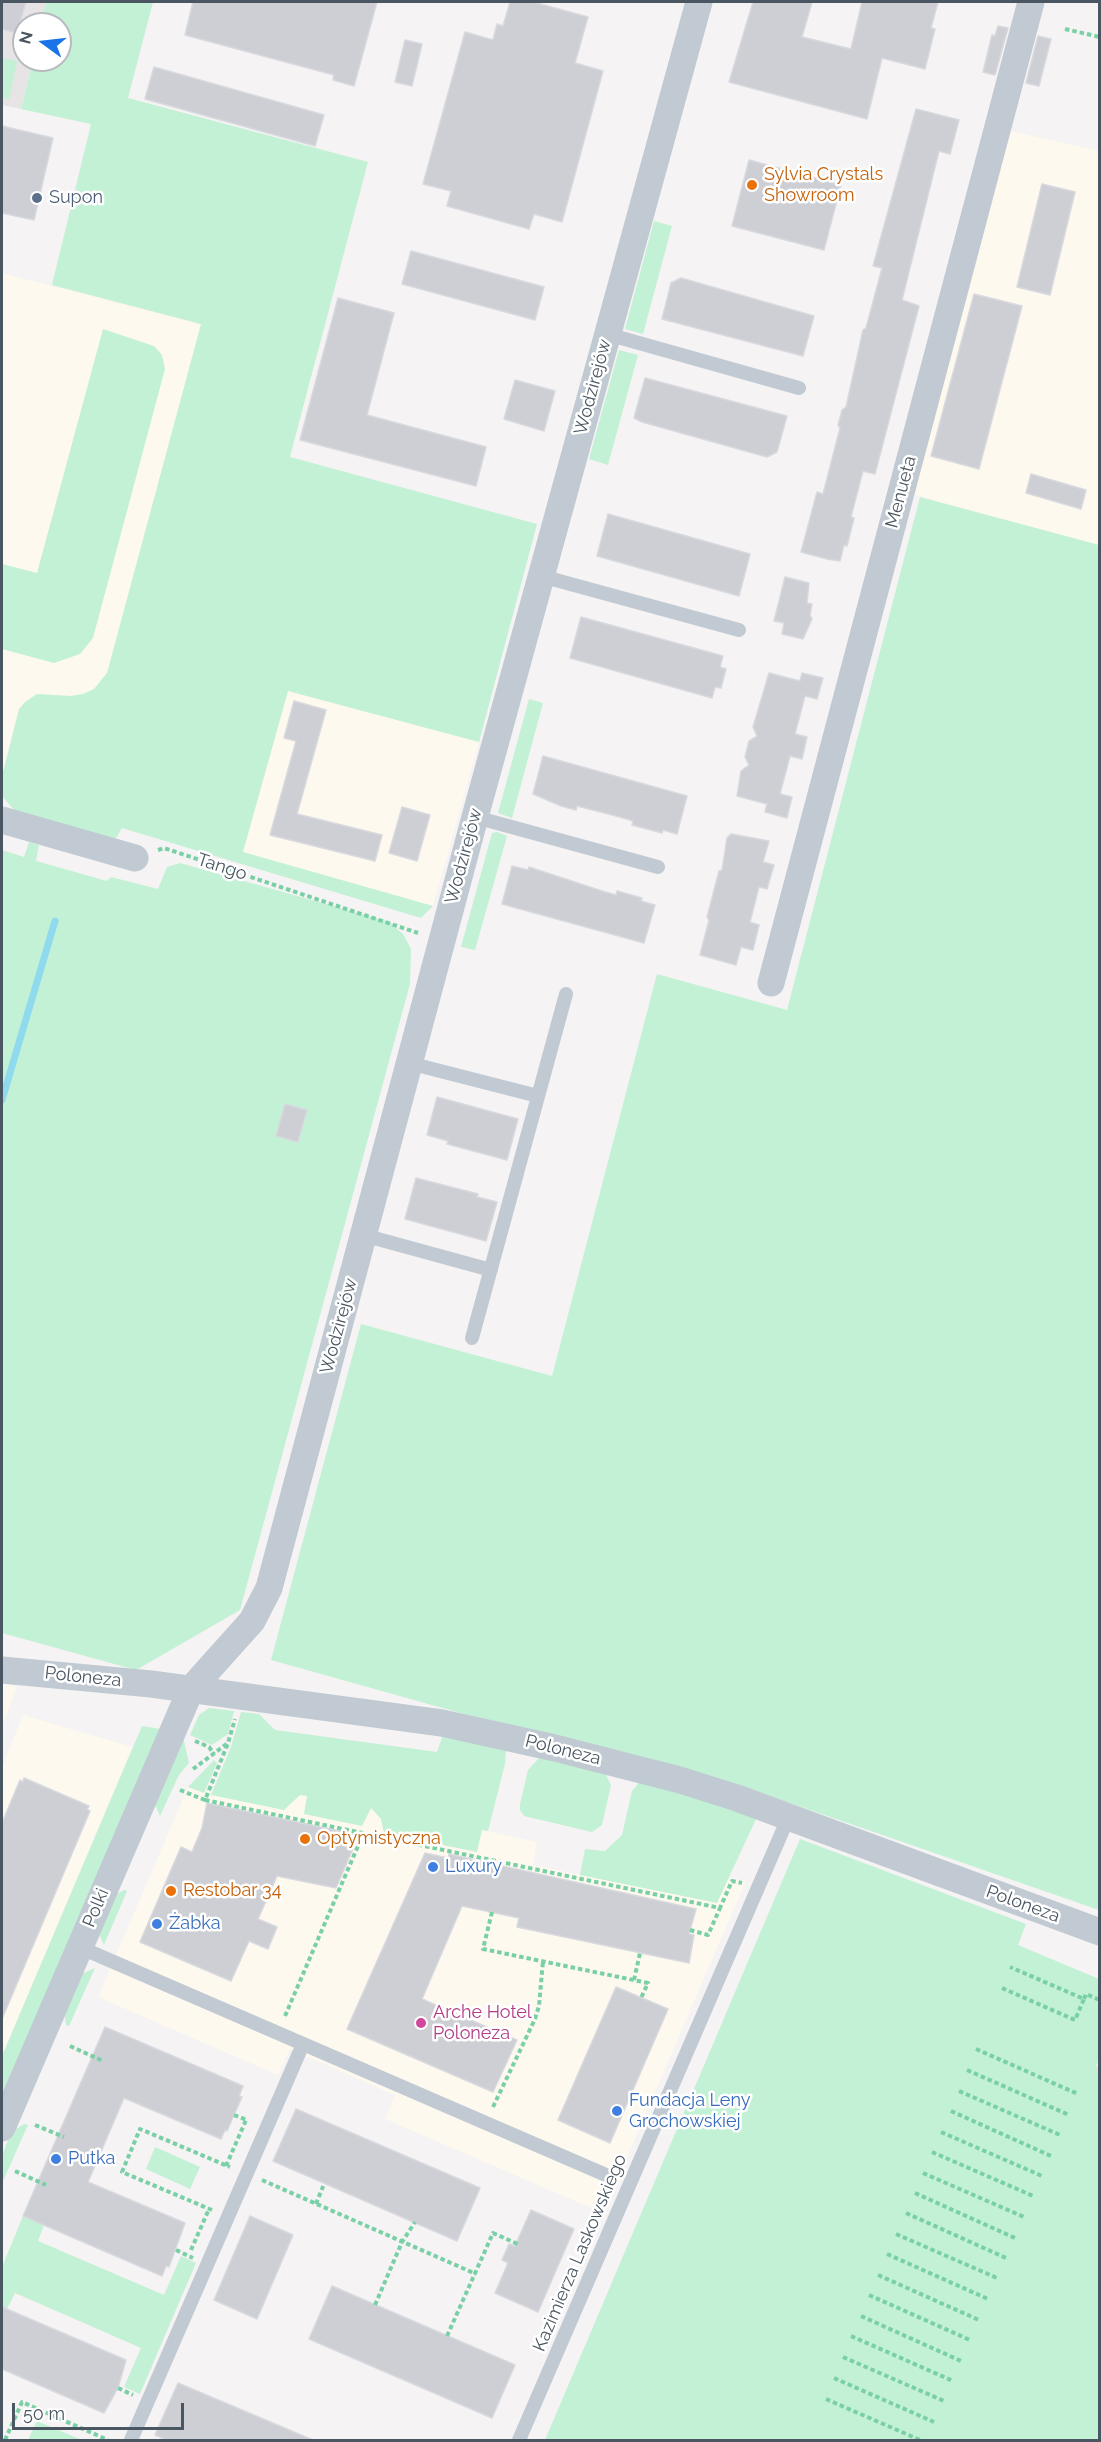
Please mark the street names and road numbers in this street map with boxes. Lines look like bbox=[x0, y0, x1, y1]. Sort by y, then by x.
street label: Wodzirejów bbox=[570, 337, 616, 437]
street label: Menueta bbox=[881, 454, 921, 530]
street label: Wodzirejów bbox=[441, 806, 487, 906]
street label: Tango bbox=[194, 849, 250, 885]
street label: Wodzirejów bbox=[316, 1276, 362, 1376]
street label: Poloneza bbox=[44, 1662, 122, 1692]
street label: Poloneza bbox=[523, 1730, 603, 1770]
street label: Poloneza bbox=[983, 1881, 1063, 1927]
street label: Polki bbox=[78, 1885, 114, 1931]
street label: Kazimierza Laskowskiego bbox=[529, 2151, 631, 2355]

